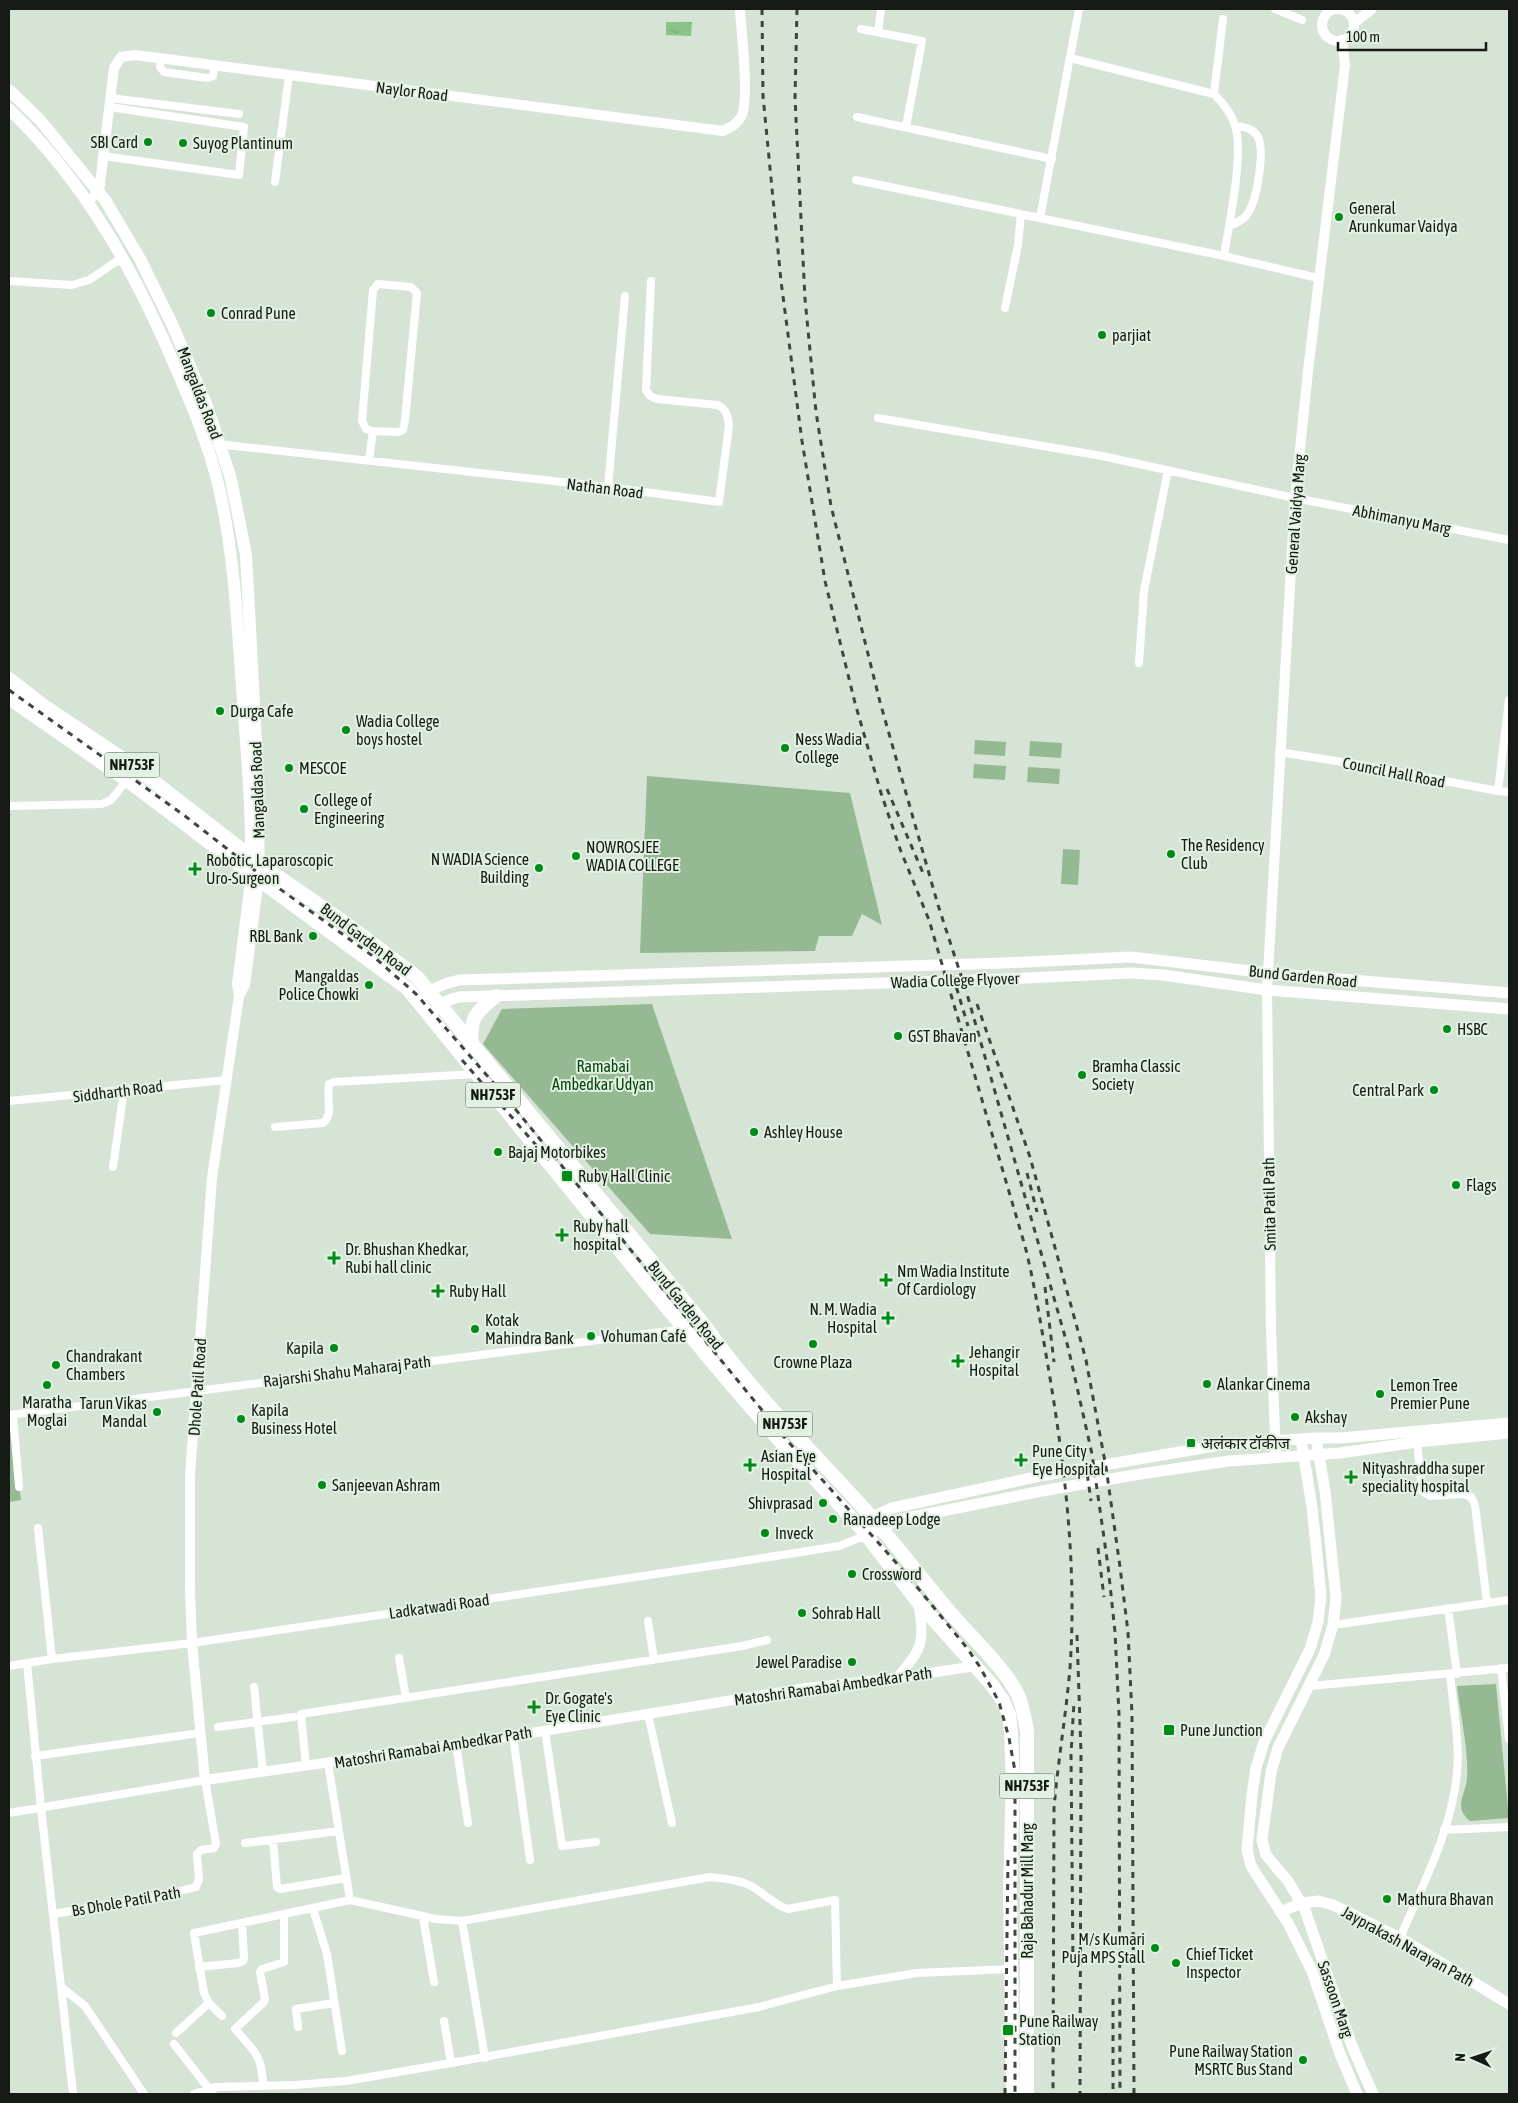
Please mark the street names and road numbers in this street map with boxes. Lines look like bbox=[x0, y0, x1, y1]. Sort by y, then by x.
street label: Naylor Road bbox=[375, 78, 449, 105]
street label: Mangaldas Road bbox=[173, 344, 226, 442]
street label: General Vaidya Marg bbox=[1282, 453, 1309, 575]
street label: Nathan Road bbox=[566, 474, 644, 502]
street label: Abhimanyu Marg bbox=[1351, 501, 1453, 538]
street label: Mangaldas Road bbox=[246, 741, 269, 839]
road number: NH753F bbox=[104, 752, 160, 778]
street label: Council Hall Road bbox=[1341, 753, 1447, 791]
street label: Bund Garden Road bbox=[317, 899, 415, 979]
street label: Bund Garden Road bbox=[1248, 961, 1358, 991]
street label: Wadia College Flyover bbox=[890, 969, 1020, 992]
street label: Siddharth Road bbox=[72, 1077, 164, 1105]
road number: NH753F bbox=[466, 1082, 520, 1108]
street label: Smita Patil Path bbox=[1259, 1157, 1279, 1251]
street label: Bund Garden Road bbox=[645, 1257, 727, 1353]
street label: Dhole Patil Road bbox=[185, 1337, 209, 1437]
street label: Rajarshi Shahu Maharaj Path bbox=[262, 1352, 432, 1391]
road number: NH753F bbox=[758, 1412, 812, 1436]
street label: Ladkatwadi Road bbox=[388, 1590, 490, 1622]
street label: Matoshri Ramabai Ambedkar Path bbox=[733, 1663, 933, 1709]
street label: Matoshri Ramabai Ambedkar Path bbox=[333, 1722, 533, 1772]
road number: NH753F bbox=[1000, 1774, 1054, 1798]
street label: Raja Bahadur Mill Marg bbox=[1018, 1823, 1037, 1959]
street label: Bs Dhole Patil Path bbox=[70, 1883, 182, 1919]
street label: Jayprakash Narayan Path bbox=[1338, 1902, 1477, 1991]
street label: Sassoon Marg bbox=[1314, 1958, 1358, 2040]

